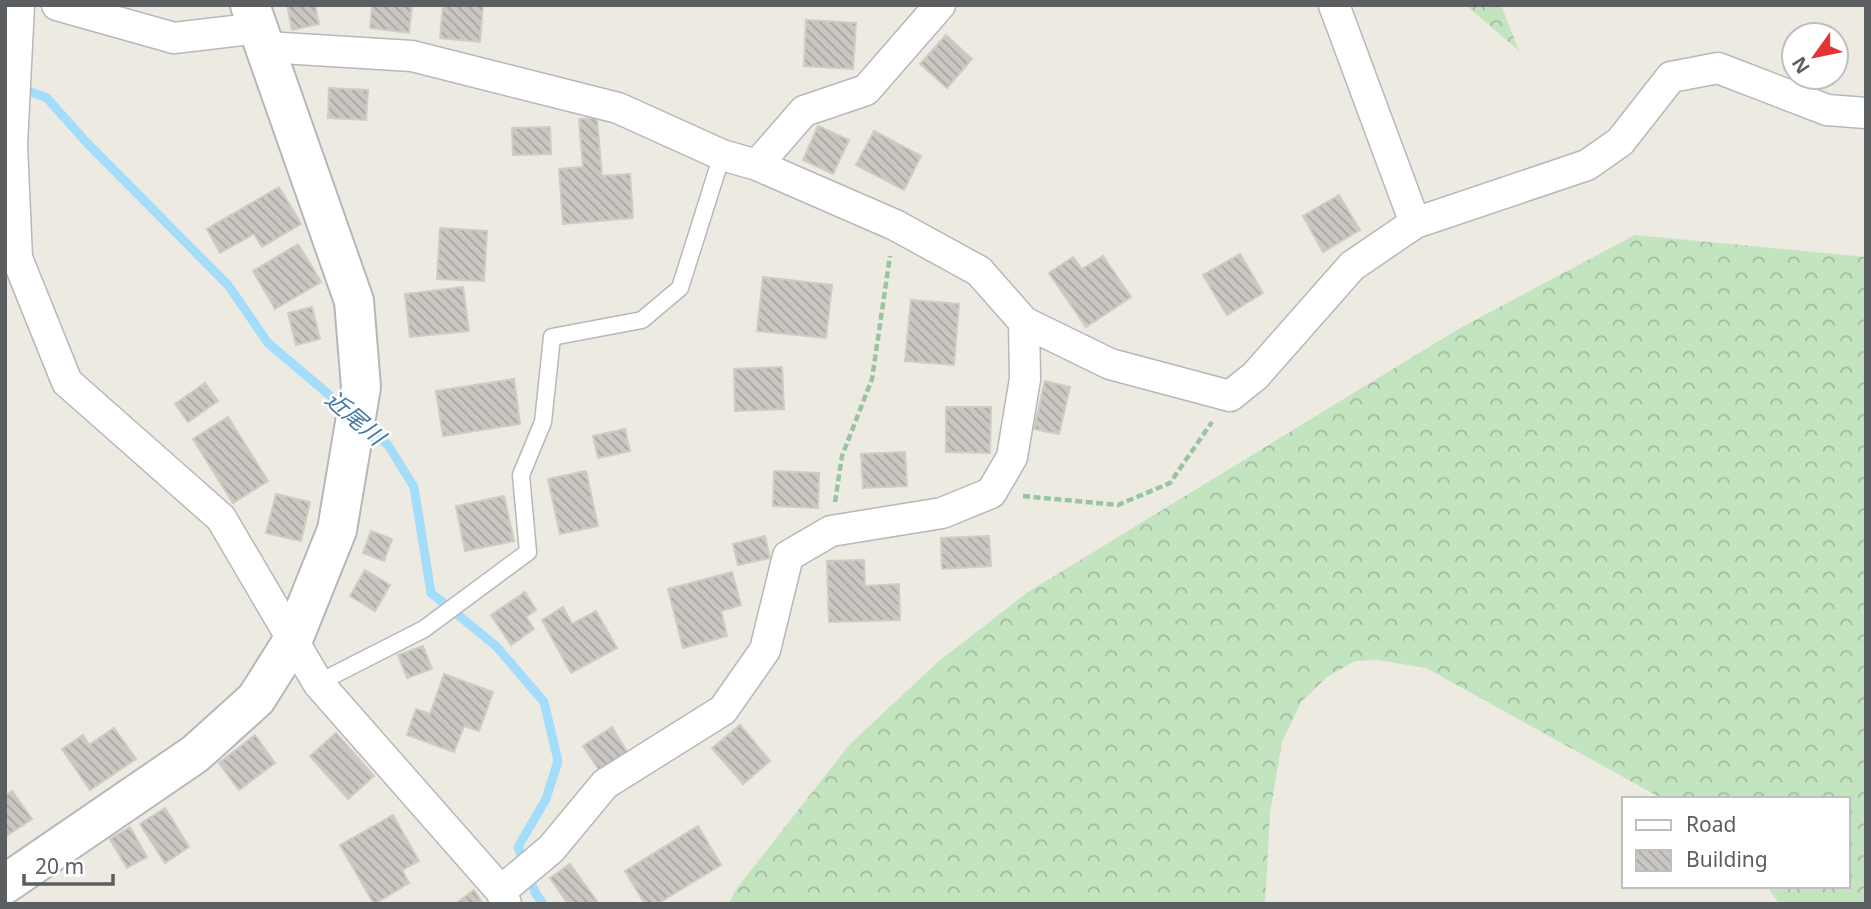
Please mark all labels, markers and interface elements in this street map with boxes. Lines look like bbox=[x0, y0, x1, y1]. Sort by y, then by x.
north arrow bbox=[1780, 21, 1850, 91]
text: N bbox=[1786, 52, 1816, 79]
water label: 近尾川 bbox=[319, 383, 394, 454]
legend bbox=[1622, 797, 1850, 888]
text: Road bbox=[1686, 810, 1736, 838]
scale bar bbox=[24, 842, 114, 886]
text: Building bbox=[1686, 845, 1768, 873]
text: 20 m bbox=[35, 852, 84, 880]

